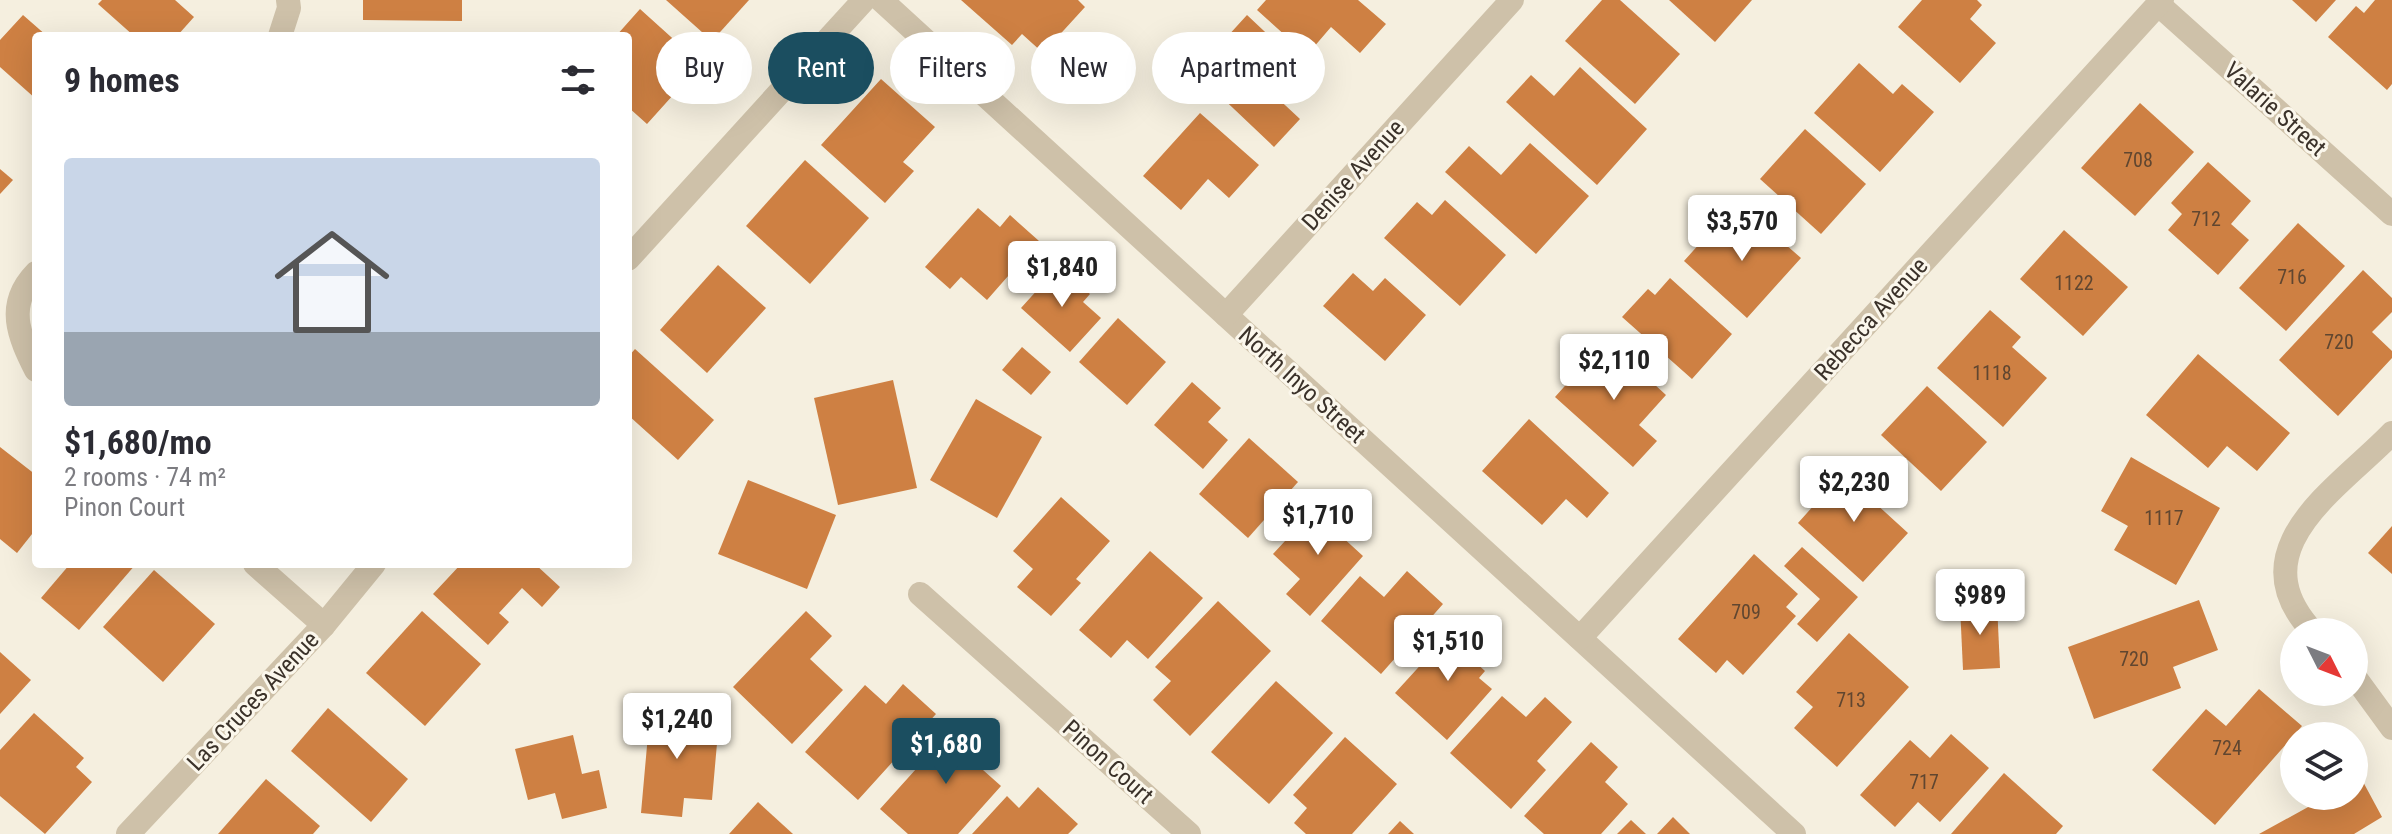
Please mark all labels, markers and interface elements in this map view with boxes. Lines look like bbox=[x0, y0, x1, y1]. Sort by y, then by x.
chip: Buy bbox=[656, 32, 752, 104]
chip: Rent bbox=[768, 32, 874, 104]
chip: Filters bbox=[890, 32, 1015, 104]
chip: New bbox=[1031, 32, 1136, 104]
chip: Apartment bbox=[1152, 32, 1325, 104]
street label: Valarie Street bbox=[2218, 56, 2332, 162]
icon: filters bbox=[556, 58, 600, 102]
text: 9 homes bbox=[64, 60, 180, 100]
street label: Denise Avenue bbox=[1296, 114, 1410, 236]
house number: 708 bbox=[2123, 148, 2153, 172]
pin: $3,570 bbox=[1677, 195, 1807, 263]
text: $3,570 bbox=[1706, 206, 1778, 236]
house number: 712 bbox=[2191, 207, 2221, 231]
icon: home bbox=[260, 210, 404, 354]
pin: $1,840 bbox=[997, 241, 1127, 309]
text: $1,840 bbox=[1026, 252, 1098, 282]
street label: Rebecca Avenue bbox=[1809, 252, 1933, 386]
house number: 716 bbox=[2277, 265, 2307, 289]
house number: 1122 bbox=[2054, 271, 2094, 295]
street label: North Inyo Street bbox=[1233, 321, 1371, 449]
house number: 720 bbox=[2324, 330, 2354, 354]
pin: $2,110 bbox=[1549, 334, 1679, 402]
text: $2,110 bbox=[1578, 345, 1650, 375]
house number: 1118 bbox=[1972, 361, 2012, 385]
text: $1,680/mo bbox=[64, 422, 212, 462]
pin: $2,230 bbox=[1789, 456, 1919, 524]
text: 2 rooms · 74 m² bbox=[64, 462, 226, 492]
text: $2,230 bbox=[1818, 467, 1890, 497]
pin: $1,710 bbox=[1253, 489, 1383, 557]
text: Pinon Court bbox=[64, 492, 185, 522]
text: $1,710 bbox=[1282, 500, 1354, 530]
house number: 1117 bbox=[2144, 506, 2184, 530]
pin: $989 bbox=[1933, 569, 2027, 637]
text: $989 bbox=[1954, 580, 2006, 610]
house number: 709 bbox=[1731, 600, 1761, 624]
pin: $1,510 bbox=[1383, 615, 1513, 683]
north arrow bbox=[2280, 618, 2368, 706]
map controls bbox=[2280, 618, 2368, 810]
street label: Las Cruces Avenue bbox=[181, 626, 325, 776]
text: $1,510 bbox=[1412, 626, 1484, 656]
house number: 720 bbox=[2119, 647, 2149, 671]
house number: 713 bbox=[1836, 688, 1866, 712]
pin: $1,240 bbox=[612, 693, 742, 761]
text: $1,240 bbox=[641, 704, 713, 734]
street label: Pinon Court bbox=[1057, 714, 1159, 810]
pin: $1,680 bbox=[881, 718, 1011, 786]
button: layers bbox=[2280, 722, 2368, 810]
text: $1,680 bbox=[910, 729, 982, 759]
house number: 724 bbox=[2212, 736, 2242, 760]
house number: 717 bbox=[1909, 770, 1939, 794]

